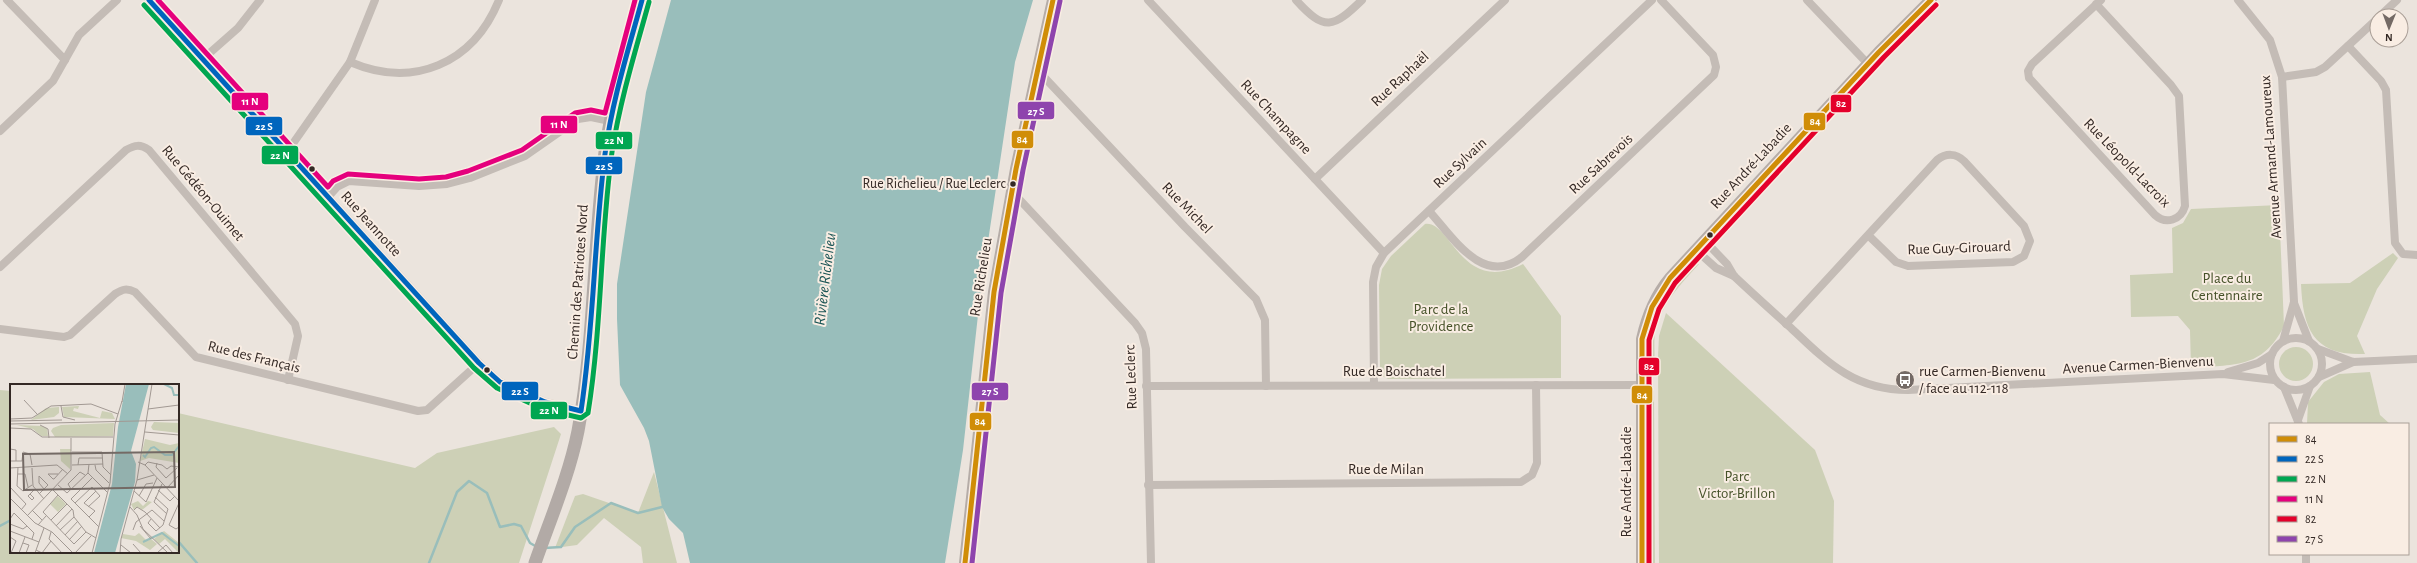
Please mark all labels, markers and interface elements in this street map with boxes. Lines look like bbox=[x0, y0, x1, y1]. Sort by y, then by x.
north arrow bbox=[2369, 8, 2409, 48]
text: N bbox=[2385, 32, 2393, 43]
street label: Rue Raphaël bbox=[1368, 49, 1432, 109]
street label: Avenue Armand-Lamoureux bbox=[2258, 74, 2284, 239]
street label: Rue Champagne bbox=[1238, 77, 1314, 157]
line badge: 11 N bbox=[231, 92, 269, 111]
line badge: 82 bbox=[1830, 94, 1852, 113]
text: 11 N bbox=[241, 96, 259, 107]
text: 82 bbox=[1836, 98, 1846, 109]
line badge: 27 S bbox=[1017, 101, 1055, 120]
text: 27 S bbox=[1027, 106, 1045, 117]
line badge: 84 bbox=[1803, 112, 1826, 131]
line badge: 11 N bbox=[540, 115, 578, 134]
line badge: 22 S bbox=[245, 116, 283, 136]
text: 84 bbox=[1810, 116, 1821, 127]
street label: Rue Léopold-Lacroix bbox=[2081, 116, 2173, 211]
text: 11 N bbox=[550, 119, 568, 130]
street label: Rue André-Labadie bbox=[1708, 120, 1794, 212]
text: 22 S bbox=[255, 121, 273, 132]
line badge: 84 bbox=[1011, 130, 1034, 149]
line badge: 22 N bbox=[595, 131, 633, 150]
street label: Rue Sabrevois bbox=[1566, 131, 1636, 197]
text: 84 bbox=[1017, 134, 1028, 145]
text: 22 N bbox=[604, 135, 624, 146]
street label: Rue Sylvain bbox=[1431, 135, 1489, 191]
street label: Rue Gédéon-Ouimet bbox=[159, 142, 247, 244]
line badge: 22 N bbox=[261, 145, 299, 165]
text: 22 N bbox=[270, 150, 290, 161]
line badge: 22 S bbox=[585, 156, 623, 175]
text: 22 S bbox=[595, 161, 613, 172]
unlabelled marker bbox=[307, 164, 317, 174]
place label: Rue Richelieu / Rue Leclerc bbox=[863, 177, 1007, 191]
marker: Rue Richelieu / Rue Leclerc bbox=[1008, 179, 1018, 189]
street label: Rue Michel bbox=[1159, 180, 1215, 236]
street label: Rue Jeannotte bbox=[338, 188, 404, 260]
street label: Chemin des Patriotes Nord bbox=[565, 204, 591, 360]
unlabelled marker bbox=[1705, 230, 1715, 240]
water label: Rivière Richelieu bbox=[811, 232, 839, 326]
street label: Rue Richelieu bbox=[967, 236, 995, 317]
street label: Rue Guy-Girouard bbox=[1907, 239, 2011, 257]
park label: Place du Centennaire bbox=[2191, 271, 2263, 303]
park label: Parc de la Providence bbox=[1409, 302, 1473, 334]
street label: Rue des Français bbox=[206, 338, 302, 376]
street label: Rue Leclerc bbox=[1122, 344, 1140, 410]
street label: Avenue Carmen-Bienvenu bbox=[2062, 354, 2214, 376]
line badge: 82 bbox=[1638, 357, 1660, 376]
text: 82 bbox=[1644, 361, 1654, 372]
street label: Rue de Boischatel bbox=[1343, 364, 1445, 379]
place label: rue Carmen-Bienvenu / face au 112-118 bbox=[1919, 364, 2046, 396]
unlabelled marker bbox=[482, 365, 492, 375]
bus stop icon: rue Carmen-Bienvenu / face au 112-118 bbox=[1894, 369, 1916, 391]
line badge: 22 S bbox=[501, 381, 539, 401]
line badge: 27 S bbox=[971, 382, 1009, 401]
inset map bbox=[10, 384, 179, 553]
line badge: 84 bbox=[1631, 385, 1653, 404]
text: 22 S bbox=[511, 386, 529, 397]
text: 27 S bbox=[981, 386, 999, 397]
text: 84 bbox=[1637, 390, 1648, 401]
line badge: 22 N bbox=[530, 401, 568, 420]
text: 22 N bbox=[539, 405, 559, 416]
line badge: 84 bbox=[969, 412, 992, 431]
text: 84 bbox=[975, 416, 986, 427]
legend bbox=[2269, 423, 2409, 555]
street label: Rue André-Labadie bbox=[1619, 426, 1634, 538]
text: 84 bbox=[2305, 433, 2317, 445]
text: 22 S bbox=[2305, 453, 2324, 465]
street label: Rue de Milan bbox=[1348, 462, 1424, 477]
park label: Parc Victor-Brillon bbox=[1699, 469, 1775, 501]
text: 22 N bbox=[2305, 473, 2326, 485]
text: 11 N bbox=[2305, 493, 2323, 505]
text: 82 bbox=[2305, 513, 2317, 525]
text: 27 S bbox=[2305, 533, 2323, 545]

